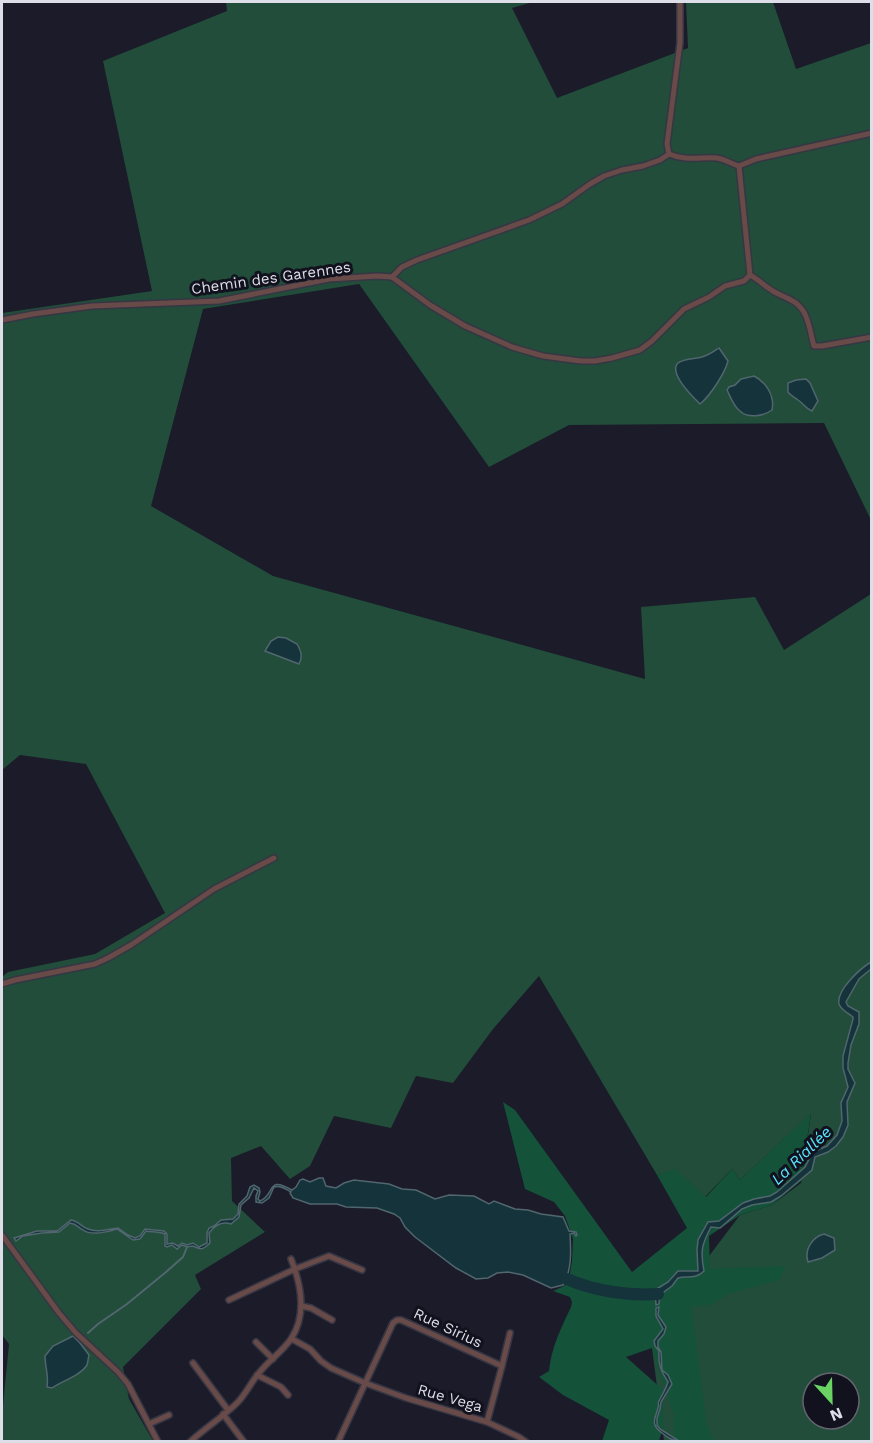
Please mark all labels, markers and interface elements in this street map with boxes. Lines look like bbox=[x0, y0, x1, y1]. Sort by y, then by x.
street label: Chemin des Garennes bbox=[190, 258, 352, 298]
water label: La Riallée bbox=[767, 1122, 835, 1189]
street label: Rue Sirius bbox=[411, 1304, 485, 1352]
north arrow bbox=[801, 1371, 861, 1431]
street label: Rue Vega bbox=[416, 1380, 485, 1416]
text: N bbox=[827, 1403, 845, 1425]

